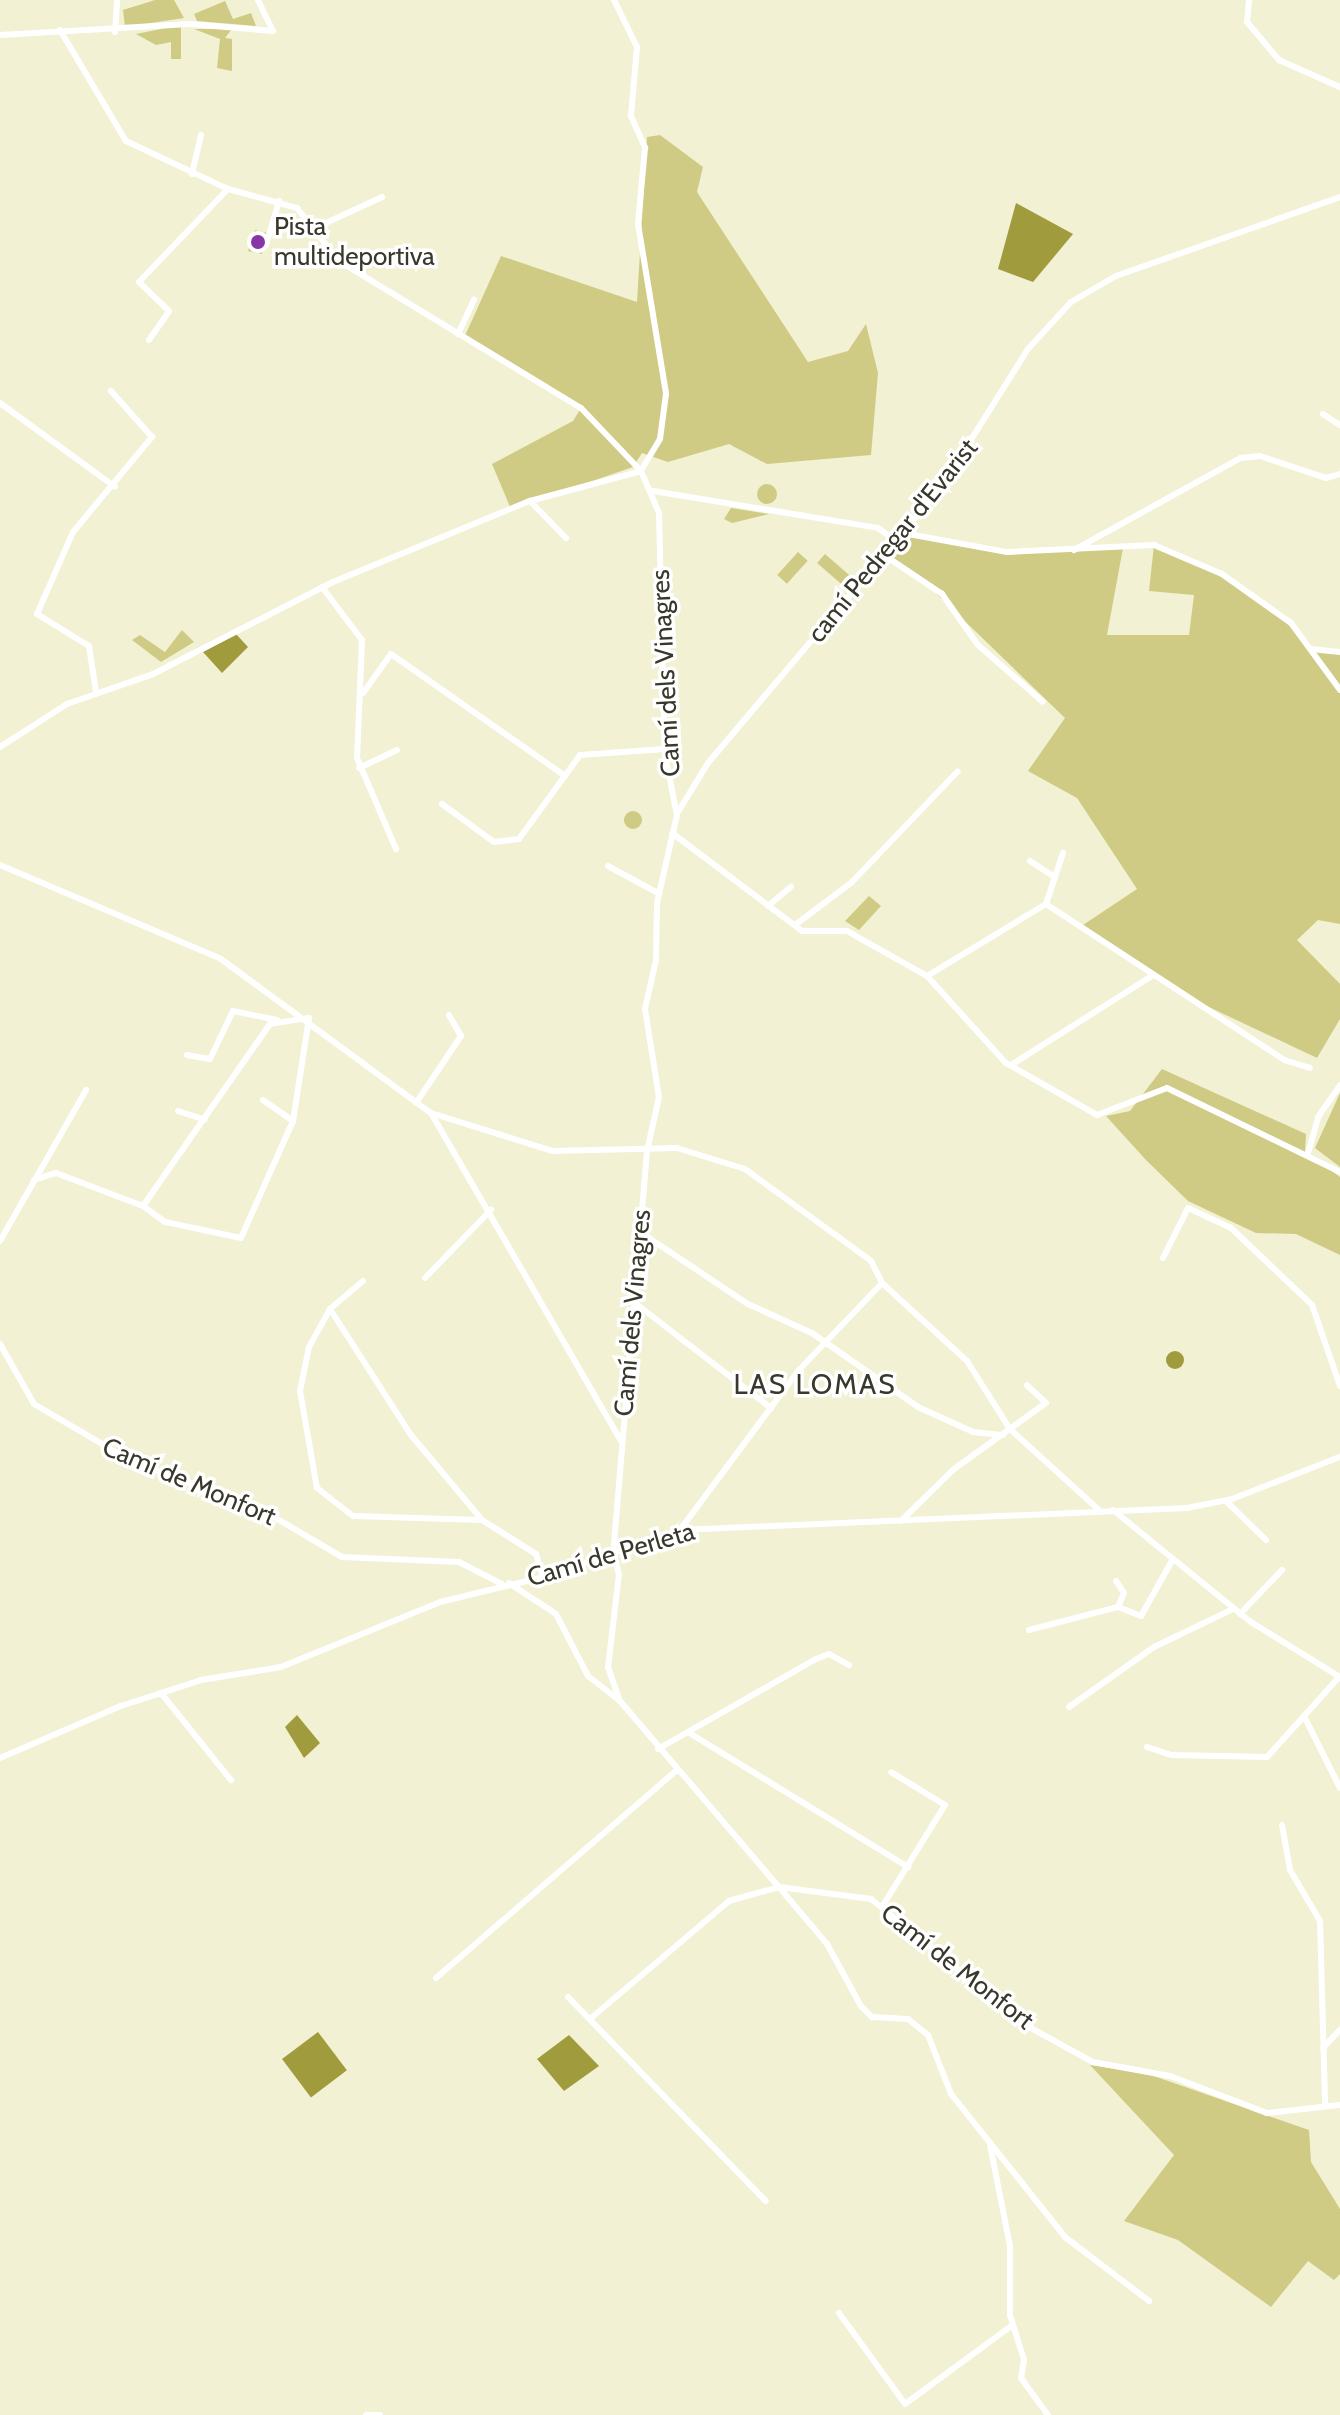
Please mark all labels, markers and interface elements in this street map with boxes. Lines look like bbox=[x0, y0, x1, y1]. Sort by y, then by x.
place label: Pista multideportiva bbox=[274, 211, 435, 272]
marker: Pista multideportiva bbox=[249, 233, 267, 251]
street label: camí Pedregar d'Evarist bbox=[801, 433, 985, 649]
street label: Camí dels Vinagres bbox=[645, 569, 687, 777]
street label: Camí dels Vinagres bbox=[608, 1208, 658, 1418]
district label: LAS LOMAS bbox=[733, 1367, 897, 1401]
street label: Camí de Monfort bbox=[98, 1431, 280, 1533]
street label: Camí de Perleta bbox=[524, 1516, 698, 1594]
street label: Camí de Monfort bbox=[874, 1898, 1040, 2036]

